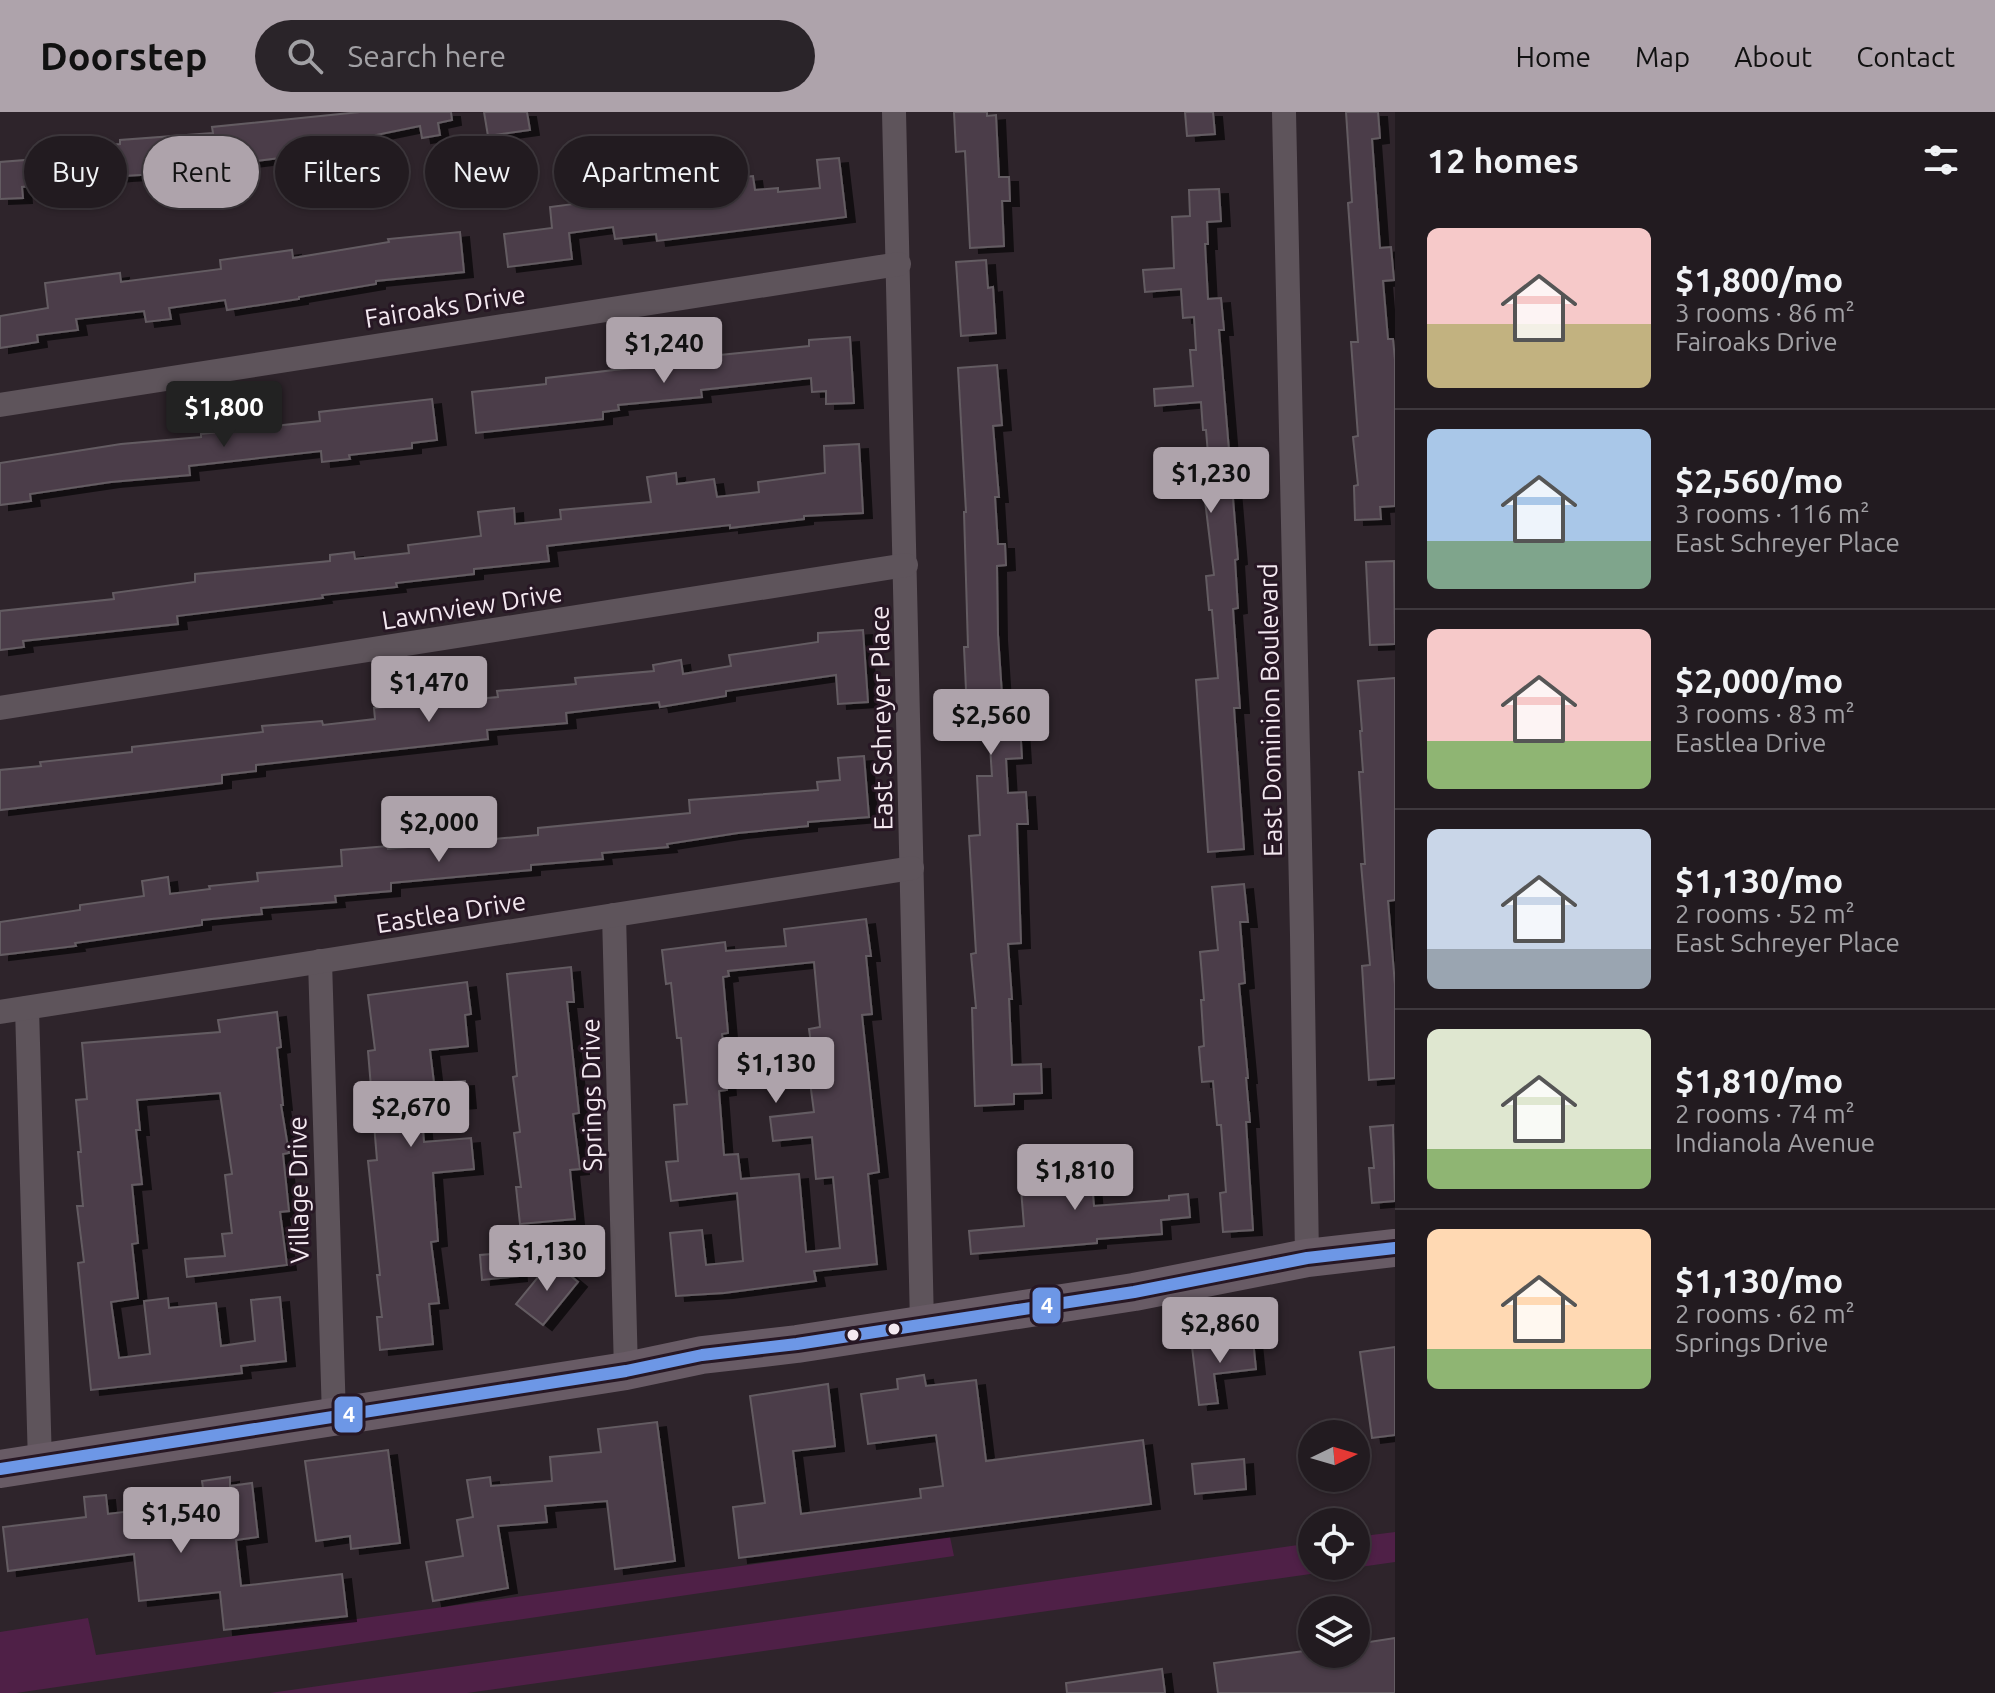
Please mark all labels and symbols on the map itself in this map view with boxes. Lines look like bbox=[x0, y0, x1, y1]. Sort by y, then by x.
street label: Fairoaks Drive bbox=[362, 279, 528, 333]
pin: $1,240 bbox=[599, 317, 729, 385]
pin: $1,800 bbox=[159, 381, 289, 449]
pin: $1,230 bbox=[1146, 447, 1276, 515]
street label: East Dominion Boulevard bbox=[1253, 563, 1287, 857]
street label: Lawnview Drive bbox=[380, 577, 564, 635]
street label: East Schreyer Place bbox=[865, 605, 897, 831]
pin: $1,470 bbox=[364, 656, 494, 724]
pin: $2,560 bbox=[926, 689, 1056, 757]
pin: $2,000 bbox=[374, 796, 504, 864]
street label: Eastlea Drive bbox=[374, 886, 528, 938]
street label: Springs Drive bbox=[575, 1018, 607, 1172]
pin: $1,130 bbox=[711, 1037, 841, 1105]
pin: $2,670 bbox=[346, 1081, 476, 1149]
street label: Village Drive bbox=[282, 1116, 314, 1264]
pin: $1,810 bbox=[1010, 1144, 1140, 1212]
pin: $1,130 bbox=[482, 1225, 612, 1293]
line badge: 4 bbox=[1031, 1286, 1062, 1325]
text: 4 bbox=[1041, 1292, 1053, 1317]
pin: $2,860 bbox=[1155, 1297, 1285, 1365]
unlabelled marker bbox=[886, 1321, 902, 1337]
unlabelled marker bbox=[845, 1327, 861, 1343]
line badge: 4 bbox=[333, 1395, 364, 1434]
text: 4 bbox=[343, 1401, 355, 1426]
north arrow bbox=[1298, 1420, 1370, 1492]
pin: $1,540 bbox=[116, 1487, 246, 1555]

